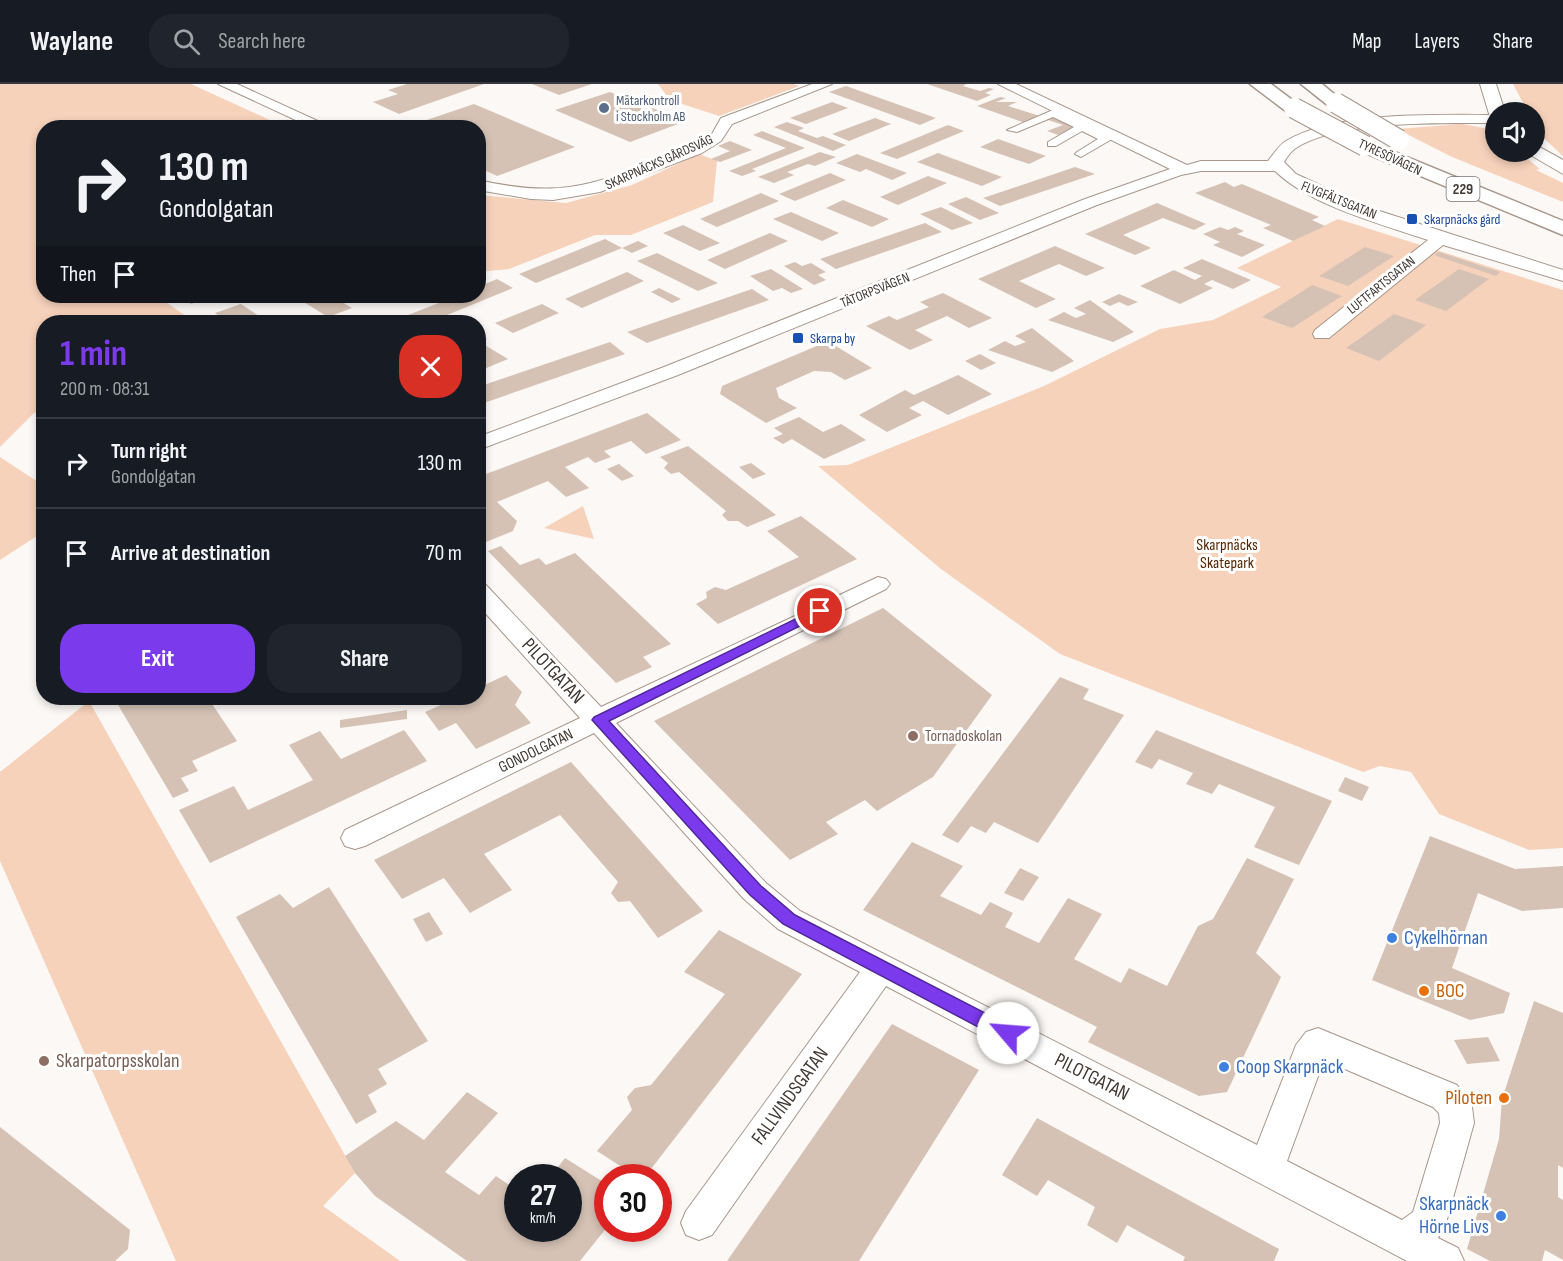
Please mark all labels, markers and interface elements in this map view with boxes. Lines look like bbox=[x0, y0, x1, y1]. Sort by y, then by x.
search box bbox=[149, 14, 569, 68]
text: Waylane bbox=[30, 25, 113, 58]
icon: search bbox=[170, 25, 203, 58]
text: Search here bbox=[218, 28, 306, 55]
text: Map bbox=[1352, 29, 1381, 54]
text: Layers bbox=[1414, 29, 1460, 54]
text: Share bbox=[1493, 29, 1533, 54]
place label: Mätarkontroll i Stockholm AB bbox=[616, 92, 686, 125]
marker: Mätarkontroll i Stockholm AB bbox=[597, 101, 611, 115]
map controls bbox=[1485, 102, 1545, 162]
button: sound bbox=[1485, 102, 1545, 162]
street label: SKARPNÄCKS GÅRDSVÄG bbox=[603, 131, 715, 193]
street label: TYRESÖVÄGEN bbox=[1355, 135, 1425, 179]
text: 130 m bbox=[159, 142, 249, 193]
icon: right bbox=[60, 144, 138, 222]
street label: FLYGFÄLTSGATAN bbox=[1299, 177, 1379, 223]
road number: 229 bbox=[1446, 177, 1480, 201]
text: Gondolgatan bbox=[159, 193, 274, 225]
place label: Skarpnäcks gård bbox=[1424, 211, 1501, 228]
marker: Skarpnäcks gård bbox=[1405, 212, 1419, 226]
street label: LUFTFARTSGATAN bbox=[1343, 252, 1419, 318]
icon: arrive bbox=[108, 258, 141, 291]
text: Then bbox=[60, 261, 96, 288]
street label: TÄTORPSVÄGEN bbox=[838, 268, 912, 312]
place label: Skarpa by bbox=[810, 330, 856, 347]
marker: Skarpa by bbox=[791, 331, 805, 345]
text: 1 min bbox=[60, 333, 127, 376]
button: close bbox=[399, 335, 462, 398]
text: 200 m · 08:31 bbox=[60, 377, 149, 401]
text: Turn right bbox=[111, 438, 187, 465]
icon: right bbox=[60, 447, 93, 480]
text: 130 m bbox=[418, 450, 462, 477]
text: Gondolgatan bbox=[111, 465, 196, 489]
park label: Skarpnäcks Skatepark bbox=[1196, 536, 1258, 573]
icon: arrive bbox=[60, 537, 93, 570]
text: Arrive at destination bbox=[111, 540, 270, 567]
text: 70 m bbox=[426, 540, 462, 567]
pin bbox=[794, 585, 845, 636]
icon: arrive bbox=[803, 594, 836, 627]
button: Exit bbox=[60, 624, 255, 693]
button: Share bbox=[267, 624, 462, 693]
street label: PILOTGATAN bbox=[517, 633, 589, 709]
street label: GONDOLGATAN bbox=[496, 725, 576, 777]
place label: Tornadoskolan bbox=[925, 727, 1002, 746]
marker: Tornadoskolan bbox=[906, 729, 920, 743]
place label: Cykelhörnan bbox=[1404, 926, 1488, 950]
marker: Cykelhörnan bbox=[1385, 931, 1399, 945]
place label: BOC bbox=[1436, 979, 1464, 1003]
marker: BOC bbox=[1417, 984, 1431, 998]
position arrow bbox=[976, 1001, 1040, 1065]
street label: FALLVINDSGATAN bbox=[746, 1042, 834, 1150]
street label: PILOTGATAN bbox=[1051, 1048, 1133, 1106]
place label: Skarpatorpsskolan bbox=[56, 1049, 180, 1073]
marker: Skarpatorpsskolan bbox=[37, 1054, 51, 1068]
place label: Coop Skarpnäck bbox=[1236, 1055, 1344, 1079]
marker: Coop Skarpnäck bbox=[1217, 1060, 1231, 1074]
place label: Piloten bbox=[1445, 1086, 1492, 1110]
marker: Piloten bbox=[1497, 1091, 1511, 1105]
speed limit sign: 30 bbox=[594, 1164, 672, 1242]
text: 27 bbox=[530, 1178, 556, 1214]
place label: Skarpnäck Hörne Livs bbox=[1419, 1192, 1489, 1239]
text: km/h bbox=[530, 1209, 556, 1228]
marker: Skarpnäck Hörne Livs bbox=[1494, 1209, 1508, 1223]

